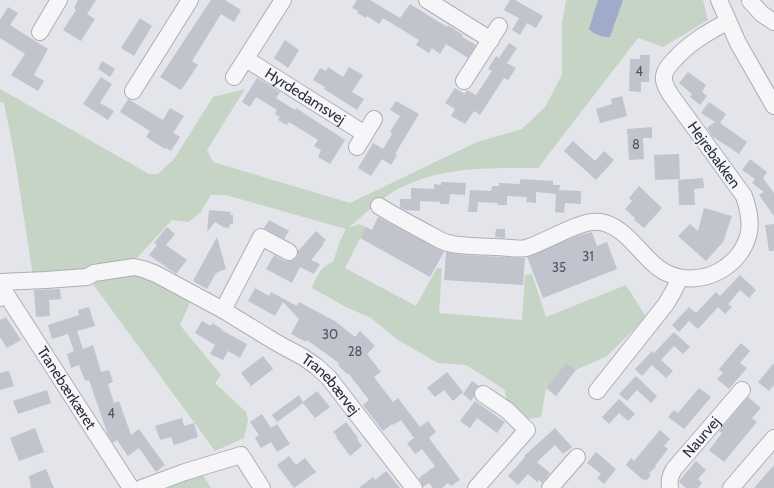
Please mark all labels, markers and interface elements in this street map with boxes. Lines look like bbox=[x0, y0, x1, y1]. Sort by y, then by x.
house number: 4 bbox=[635, 63, 643, 79]
street label: Hyrdedamsvej bbox=[262, 64, 349, 128]
street label: Hejrebakken bbox=[684, 118, 744, 192]
house number: 8 bbox=[632, 136, 640, 152]
house number: 31 bbox=[582, 248, 594, 264]
house number: 35 bbox=[552, 259, 566, 275]
house number: 30 bbox=[322, 326, 338, 342]
street label: Tranebærkæret bbox=[33, 343, 100, 433]
house number: 28 bbox=[348, 343, 362, 359]
street label: Tranebærvej bbox=[298, 350, 363, 419]
house number: 4 bbox=[107, 405, 115, 421]
street label: Naurvej bbox=[679, 413, 724, 461]

